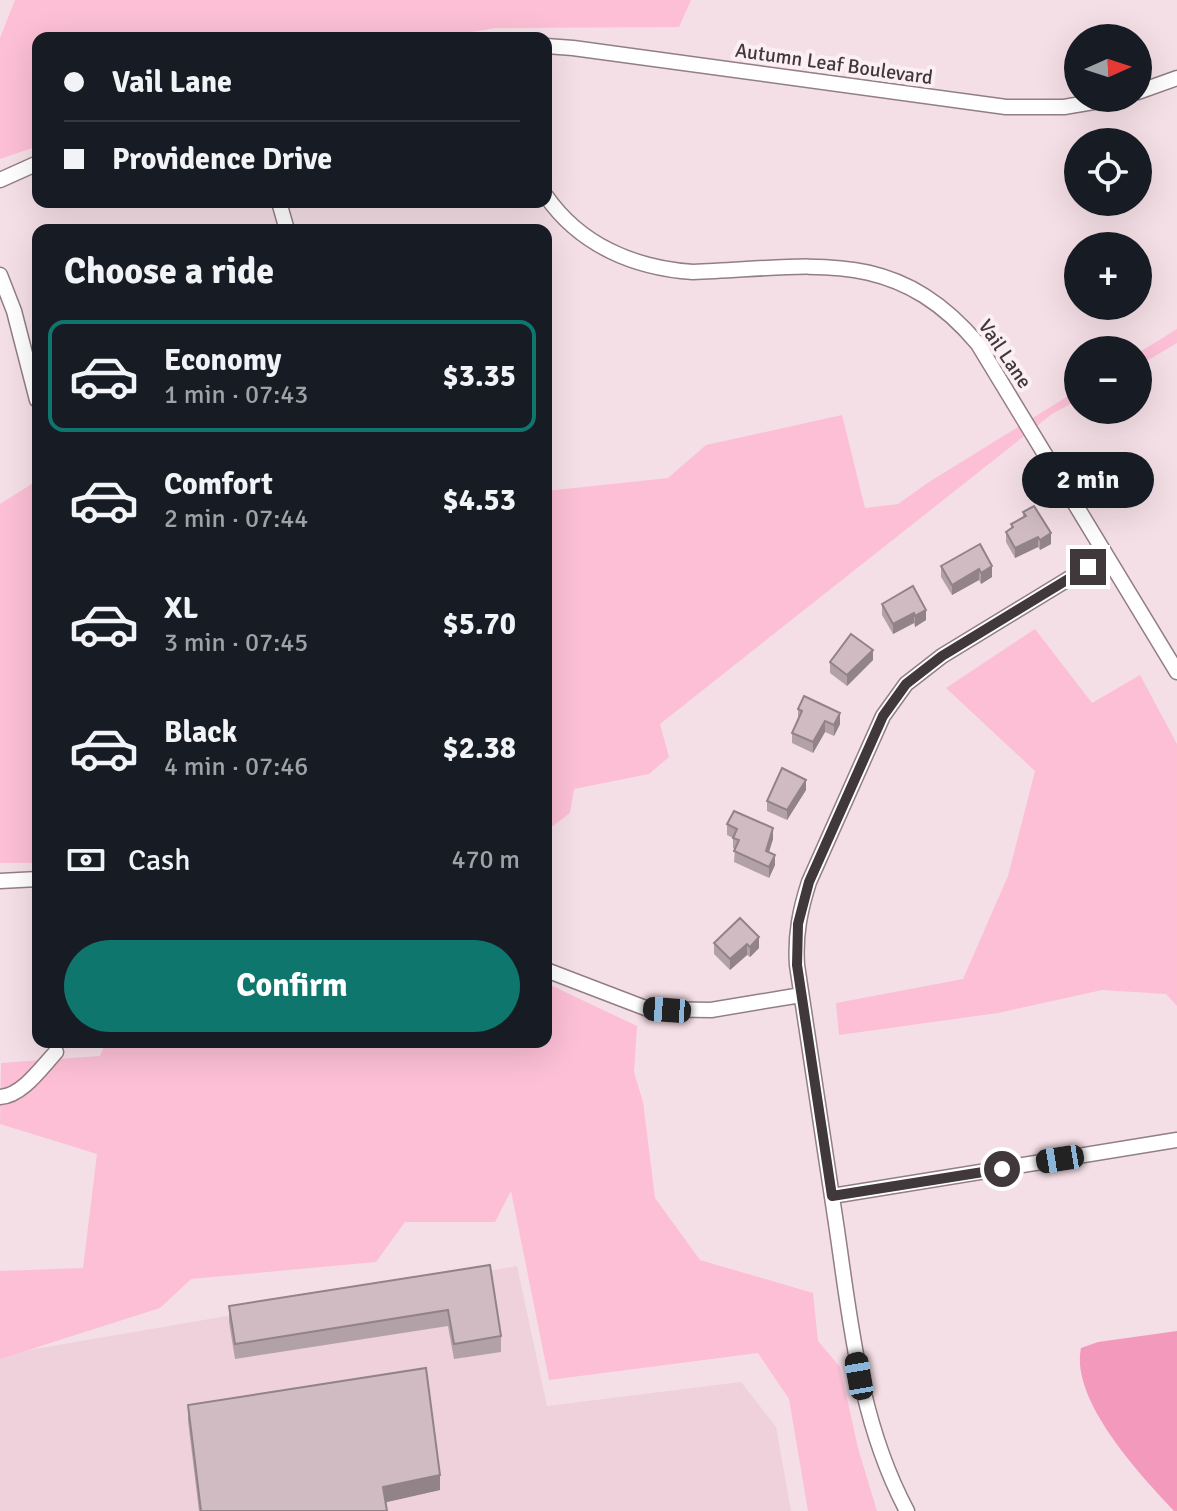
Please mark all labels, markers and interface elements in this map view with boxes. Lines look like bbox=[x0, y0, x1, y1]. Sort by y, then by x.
north arrow bbox=[1064, 24, 1152, 112]
map controls bbox=[1064, 24, 1152, 424]
street label: Autumn Leaf Boulevard bbox=[734, 38, 934, 90]
text: Vail Lane bbox=[112, 64, 232, 101]
button: locate bbox=[1064, 128, 1152, 216]
text: Providence Drive bbox=[112, 141, 332, 178]
button: + bbox=[1064, 232, 1152, 320]
text: Choose a ride bbox=[64, 249, 274, 294]
street label: Vail Lane bbox=[973, 315, 1037, 393]
button: − bbox=[1064, 336, 1152, 424]
icon: car bbox=[68, 340, 140, 412]
text: Economy bbox=[164, 342, 281, 379]
text: $3.35 bbox=[443, 358, 516, 395]
text: 1 min · 07:43 bbox=[164, 379, 308, 411]
callout: 2 min bbox=[1022, 451, 1154, 507]
icon: car bbox=[68, 464, 140, 536]
text: 2 min bbox=[1057, 464, 1119, 496]
text: Comfort bbox=[164, 466, 273, 503]
text: $4.53 bbox=[443, 482, 516, 519]
text: 2 min · 07:44 bbox=[164, 503, 308, 535]
route end bbox=[1070, 549, 1106, 585]
icon: car bbox=[68, 588, 140, 660]
text: XL bbox=[164, 590, 198, 627]
text: $5.70 bbox=[443, 606, 516, 643]
text: 3 min · 07:45 bbox=[164, 627, 308, 659]
icon: car bbox=[68, 712, 140, 784]
text: Black bbox=[164, 714, 237, 751]
text: $2.38 bbox=[443, 730, 516, 767]
text: 4 min · 07:46 bbox=[164, 751, 308, 783]
icon: cash bbox=[64, 838, 108, 882]
text: Cash bbox=[128, 842, 191, 879]
text: 470 m bbox=[451, 844, 520, 876]
button: Confirm bbox=[64, 940, 520, 1032]
car bbox=[642, 996, 692, 1024]
car bbox=[1034, 1143, 1086, 1175]
route start bbox=[984, 1151, 1020, 1187]
car bbox=[843, 1350, 875, 1402]

